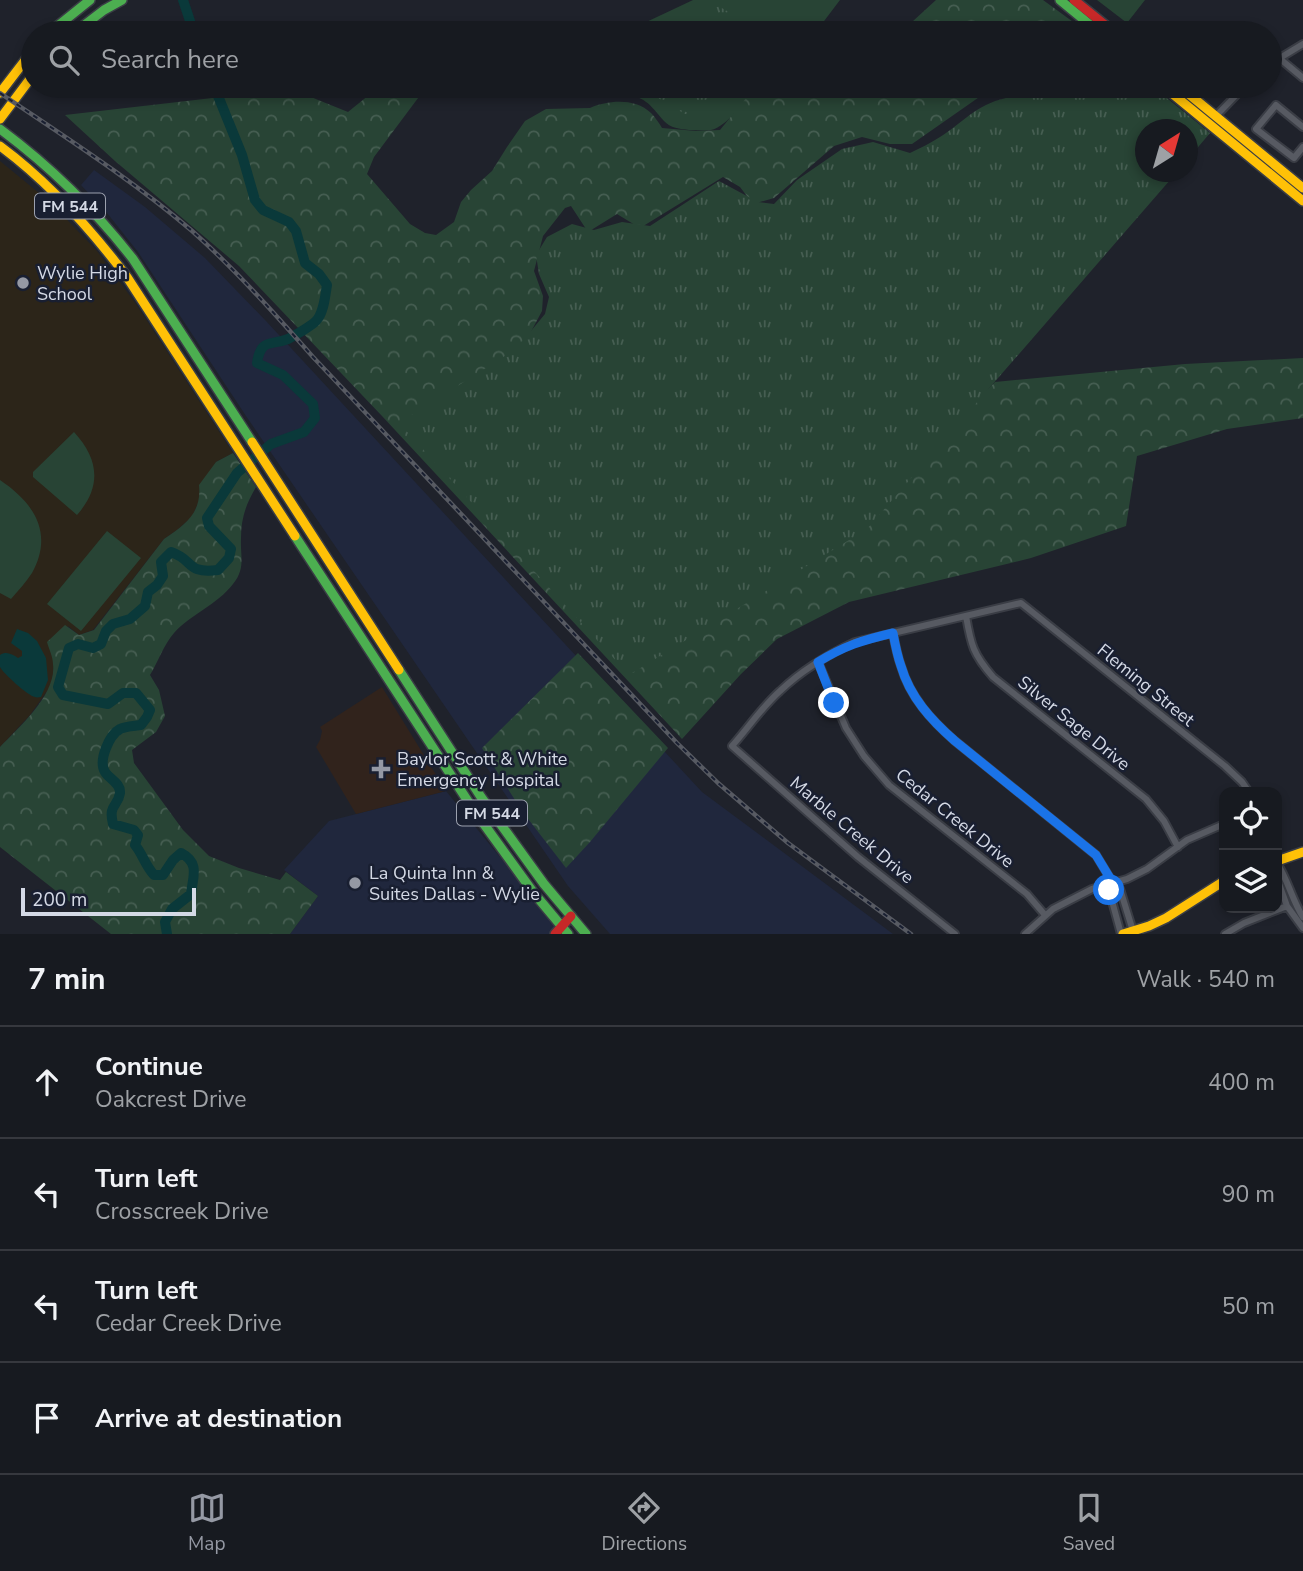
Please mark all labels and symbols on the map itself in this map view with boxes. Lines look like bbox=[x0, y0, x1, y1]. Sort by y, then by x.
north arrow bbox=[1135, 119, 1198, 182]
road number: FM 544 bbox=[35, 194, 105, 218]
place label: Wylie High School bbox=[37, 261, 128, 306]
marker: Wylie High School bbox=[15, 275, 31, 291]
street label: Fleming Street bbox=[1092, 638, 1200, 732]
street label: Silver Sage Drive bbox=[1013, 670, 1135, 776]
route end bbox=[818, 687, 849, 718]
place label: Baylor Scott & White Emergency Hospital bbox=[397, 747, 567, 792]
marker: Baylor Scott & White Emergency Hospital bbox=[371, 759, 391, 779]
street label: Cedar Creek Drive bbox=[891, 763, 1019, 873]
street label: Marble Creek Drive bbox=[785, 771, 919, 889]
road number: FM 544 bbox=[457, 800, 527, 826]
place label: La Quinta Inn & Suites Dallas - Wylie bbox=[369, 861, 540, 906]
route start bbox=[1093, 874, 1124, 905]
marker: La Quinta Inn & Suites Dallas - Wylie bbox=[347, 875, 363, 891]
scale bar bbox=[21, 885, 196, 917]

